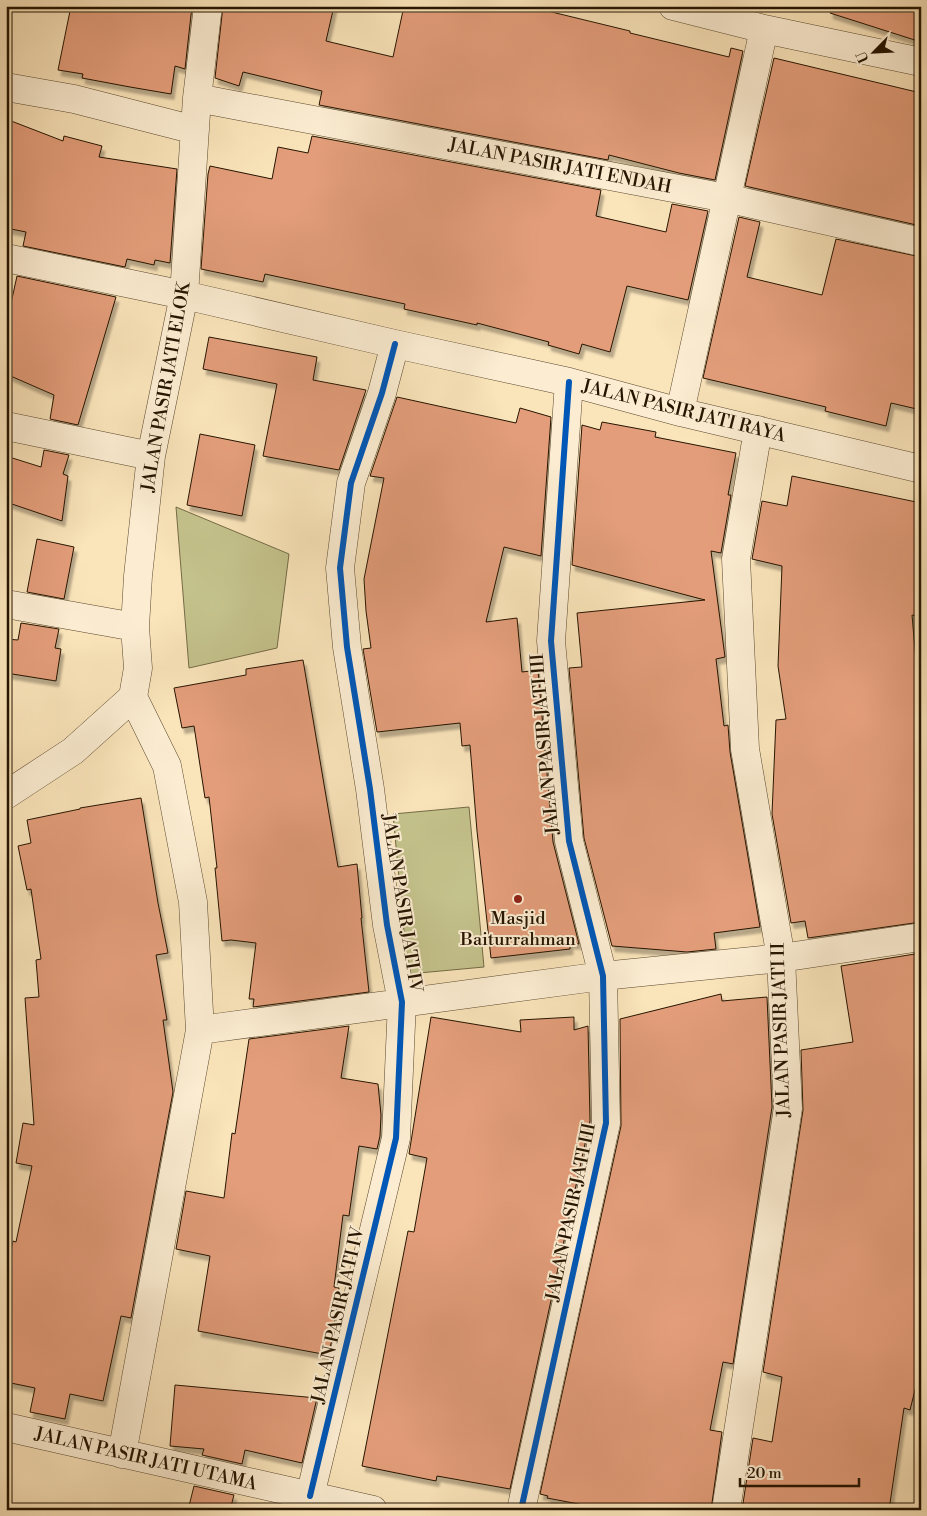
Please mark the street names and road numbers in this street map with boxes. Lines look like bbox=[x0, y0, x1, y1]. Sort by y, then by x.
street label: JALAN PASIR JATI ENDAH bbox=[446, 133, 674, 199]
street label: JALAN PASIR JATI ELOK bbox=[136, 279, 196, 495]
street label: JALAN PASIR JATI RAYA bbox=[579, 374, 789, 448]
street label: JALAN PASIR JATI III bbox=[526, 652, 564, 836]
street label: JALAN PASIR JATI IV bbox=[376, 811, 428, 994]
street label: JALAN PASIR JATI II bbox=[766, 942, 796, 1119]
street label: JALAN PASIR JATI III bbox=[541, 1121, 601, 1304]
street label: JALAN PASIR JATI IV bbox=[306, 1224, 370, 1407]
street label: JALAN PASIR JATI UTAMA bbox=[32, 1422, 260, 1496]

